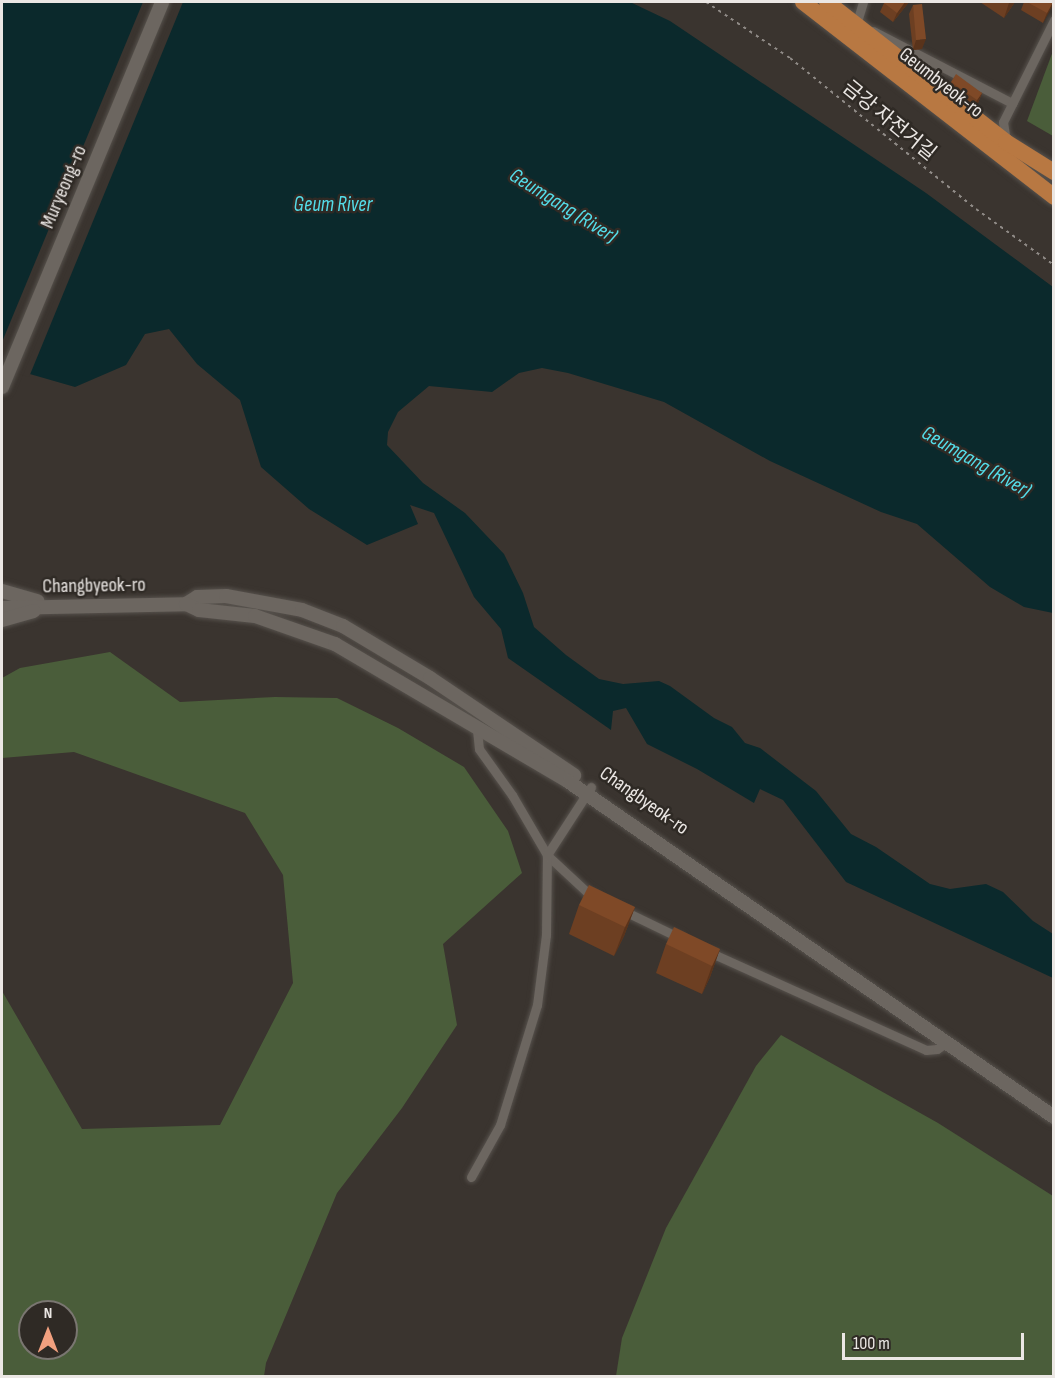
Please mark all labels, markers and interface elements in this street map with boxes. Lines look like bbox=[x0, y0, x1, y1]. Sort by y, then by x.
street label: Geumbyeok-ro bbox=[894, 43, 988, 123]
street label: 금강 자전거길 bbox=[837, 76, 941, 166]
street label: Muryeong-ro bbox=[36, 142, 92, 232]
water label: Geumgang (River) bbox=[505, 163, 621, 249]
water label: Geum River bbox=[294, 192, 372, 218]
water label: Geumgang (River) bbox=[917, 421, 1035, 503]
street label: Changbyeok-ro bbox=[42, 573, 146, 599]
street label: Changbyeok-ro bbox=[595, 762, 693, 840]
north arrow bbox=[18, 1300, 78, 1360]
text: N bbox=[44, 1304, 52, 1323]
scale bar bbox=[845, 1321, 1026, 1359]
text: 100 m bbox=[853, 1333, 890, 1354]

